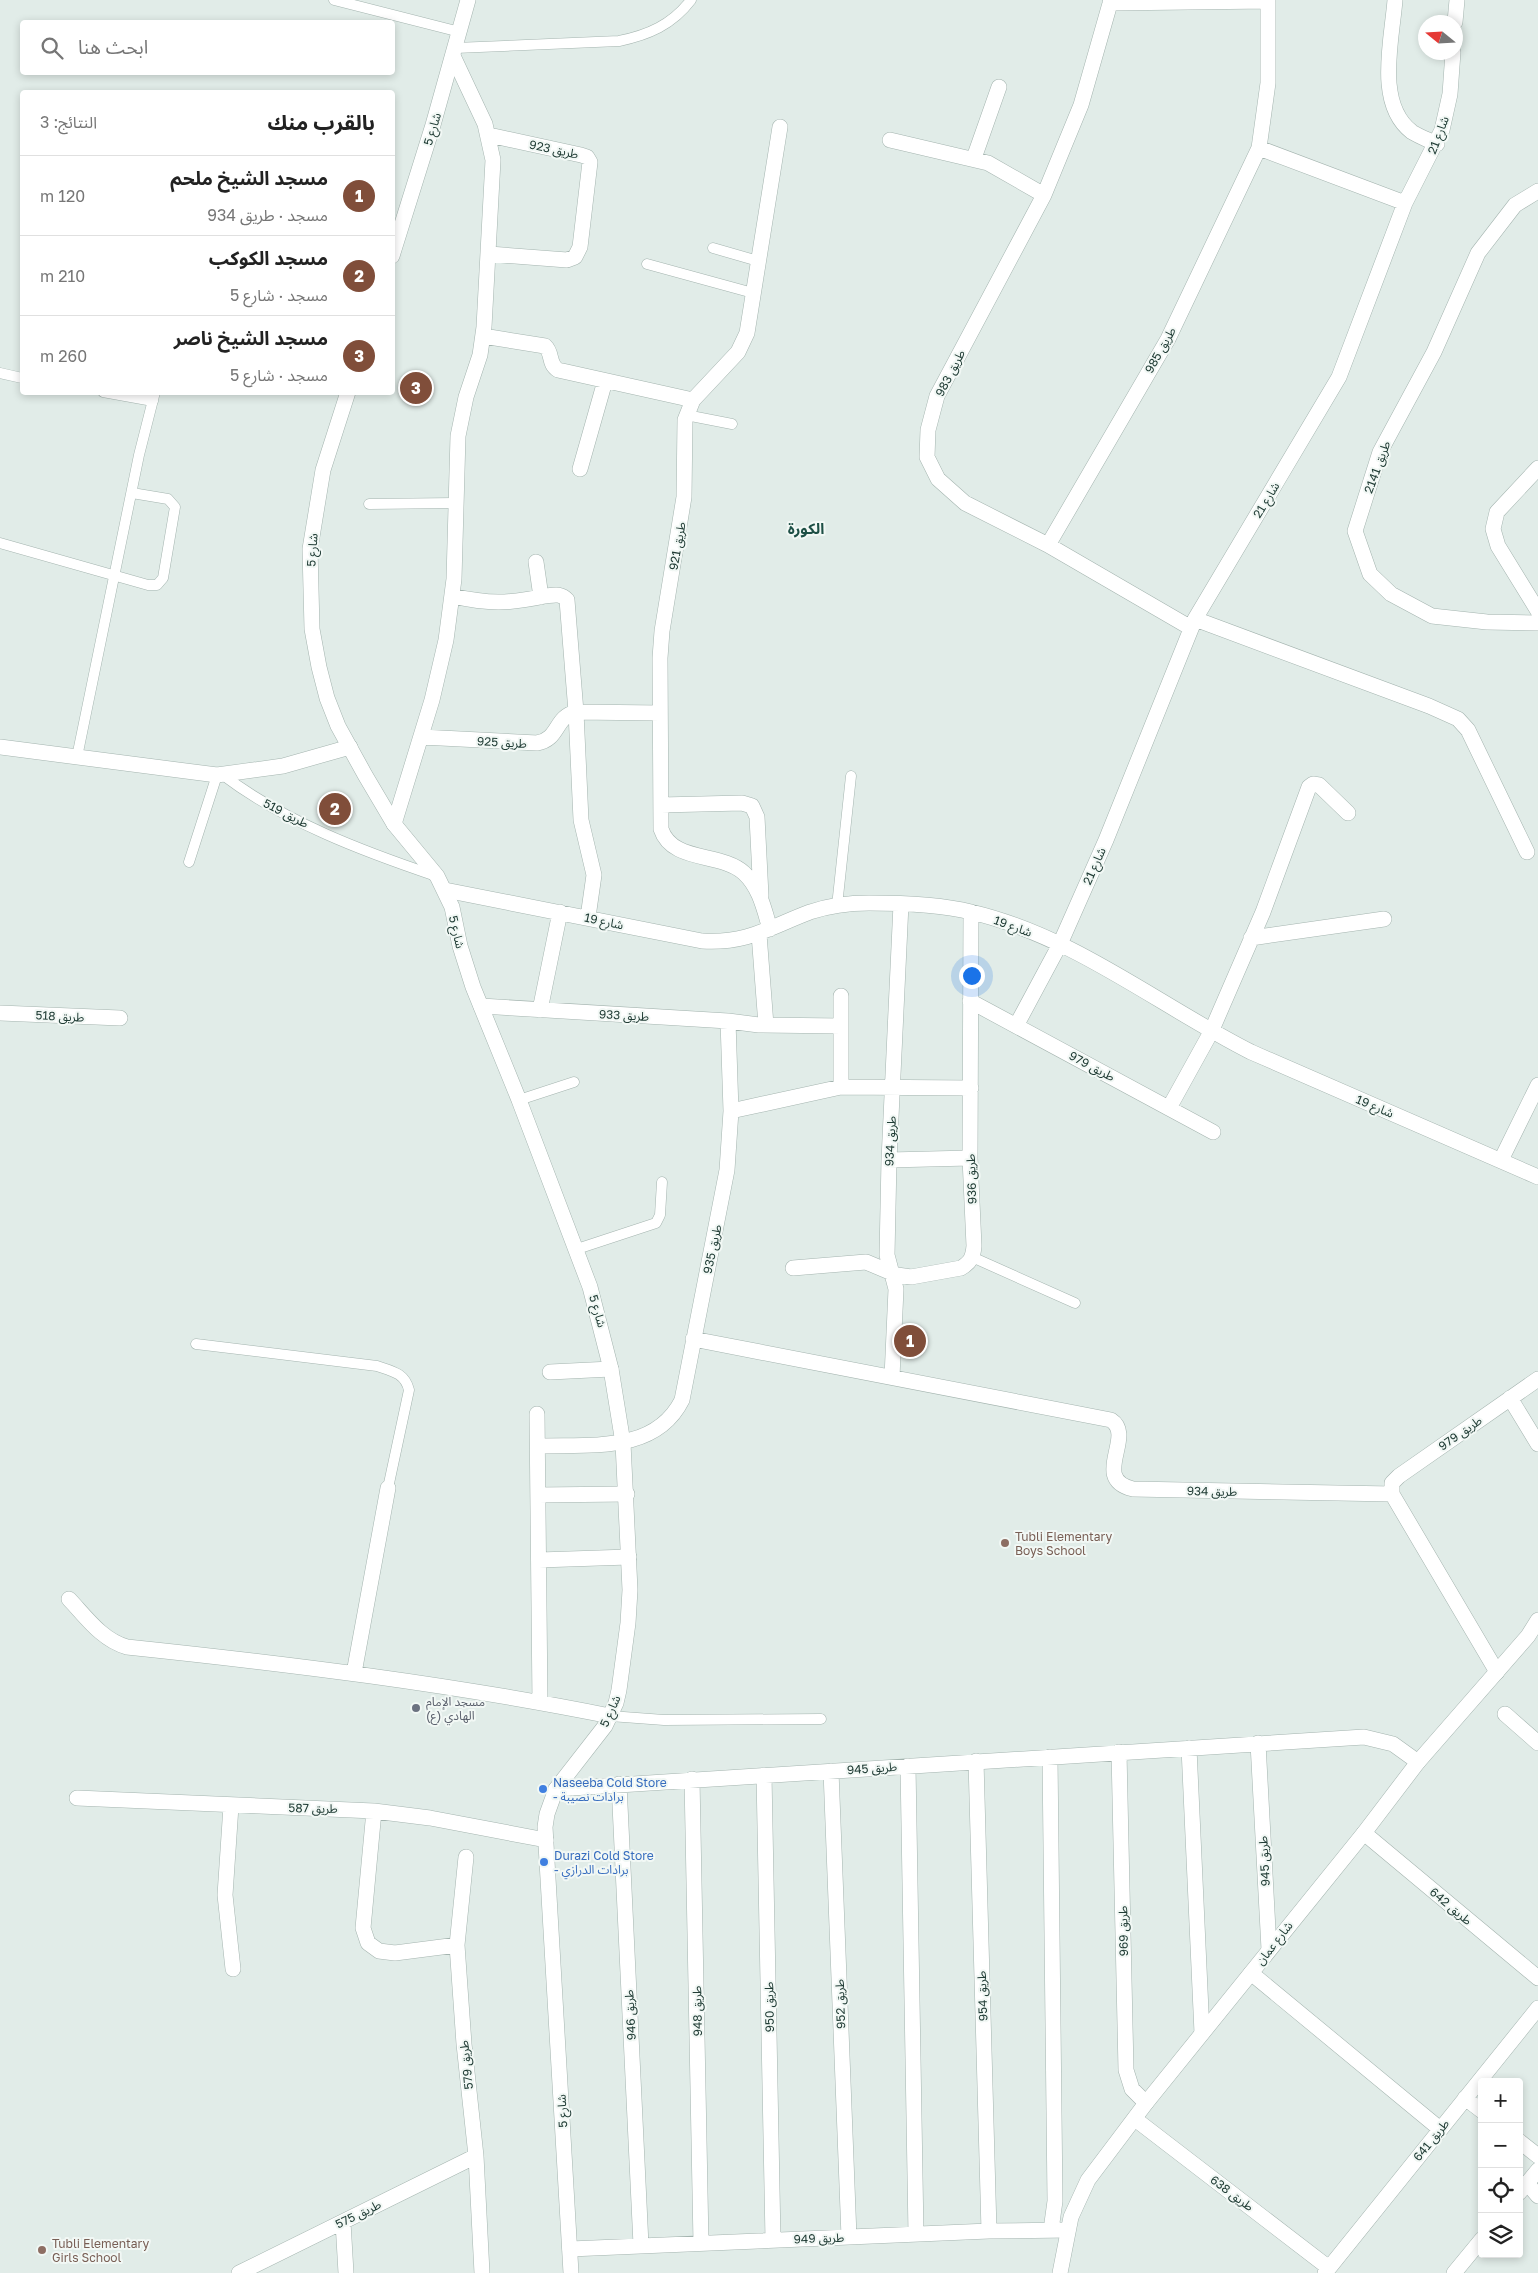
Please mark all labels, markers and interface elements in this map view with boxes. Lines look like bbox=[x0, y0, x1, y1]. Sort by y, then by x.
north arrow bbox=[1418, 15, 1463, 60]
search box bbox=[20, 20, 395, 75]
icon: search bbox=[38, 34, 66, 62]
text: ابحث هنا bbox=[78, 35, 148, 58]
text: بالقرب منك bbox=[267, 109, 375, 135]
street label: شارع 5 bbox=[420, 111, 446, 148]
text: النتائج: 3 bbox=[40, 112, 97, 132]
street label: شارع 21 bbox=[1424, 114, 1454, 157]
street label: طريق 923 bbox=[528, 136, 580, 163]
text: مسجد الشيخ ملحم bbox=[170, 166, 328, 189]
text: 120 m bbox=[40, 186, 85, 206]
text: 1 bbox=[355, 186, 363, 206]
text: مسجد · طريق 934 bbox=[207, 205, 328, 225]
text: مسجد الكوكب bbox=[209, 246, 328, 269]
text: 210 m bbox=[40, 266, 85, 286]
text: 2 bbox=[354, 266, 364, 286]
text: مسجد · شارع 5 bbox=[230, 285, 328, 305]
street label: طريق 985 bbox=[1141, 324, 1180, 376]
text: مسجد الشيخ ناصر bbox=[174, 326, 328, 349]
text: 260 m bbox=[40, 346, 87, 366]
text: 3 bbox=[354, 346, 364, 366]
street label: طريق 983 bbox=[932, 347, 969, 399]
text: مسجد · شارع 5 bbox=[230, 365, 328, 385]
pin: 3 bbox=[400, 369, 432, 407]
street label: طريق 2141 bbox=[1361, 439, 1394, 496]
street label: شارع 21 bbox=[1249, 479, 1284, 522]
district label: الكورة bbox=[788, 519, 824, 538]
street label: طريق 921 bbox=[665, 521, 690, 572]
street label: شارع 5 bbox=[303, 533, 323, 567]
street label: طريق 925 bbox=[477, 733, 527, 752]
pin: 2 bbox=[319, 790, 351, 828]
street label: طريق 519 bbox=[260, 795, 311, 832]
street label: شارع 21 bbox=[1079, 845, 1111, 888]
street label: شارع 19 bbox=[583, 910, 625, 934]
street label: شارع 19 bbox=[991, 912, 1034, 942]
street label: شارع 5 bbox=[444, 914, 468, 950]
your location bbox=[959, 963, 985, 989]
street label: طريق 933 bbox=[599, 1006, 649, 1025]
street label: طريق 518 bbox=[35, 1007, 85, 1026]
street label: طريق 979 bbox=[1066, 1048, 1117, 1085]
street label: شارع 19 bbox=[1353, 1091, 1396, 1122]
street label: طريق 934 bbox=[881, 1115, 900, 1167]
street label: طريق 936 bbox=[963, 1154, 980, 1204]
street label: طريق 935 bbox=[699, 1223, 726, 1275]
street label: شارع 5 bbox=[584, 1293, 610, 1330]
pin: 1 bbox=[894, 1322, 926, 1360]
street label: طريق 979 bbox=[1435, 1413, 1485, 1454]
street label: طريق 934 bbox=[1187, 1483, 1237, 1500]
place label: Tubli Elementary Boys School bbox=[1015, 1529, 1113, 1558]
marker: Tubli Elementary Boys School bbox=[999, 1537, 1011, 1549]
street label: شارع 5 bbox=[596, 1693, 625, 1730]
place label: مسجد الإمام الهادي (ع) bbox=[426, 1694, 485, 1725]
marker: مسجد الإمام الهادي (ع) bbox=[410, 1702, 422, 1714]
street label: طريق 945 bbox=[846, 1759, 898, 1778]
place label: Naseeba Cold Store - برادات نصيبة bbox=[553, 1775, 667, 1804]
marker: Naseeba Cold Store - برادات نصيبة bbox=[537, 1783, 549, 1795]
street label: طريق 587 bbox=[288, 1800, 338, 1817]
street label: طريق 945 bbox=[1255, 1835, 1274, 1887]
place label: Durazi Cold Store - برادات الدرازي bbox=[554, 1848, 654, 1879]
marker: Durazi Cold Store - برادات الدرازي bbox=[538, 1856, 550, 1868]
street label: طريق 642 bbox=[1426, 1884, 1475, 1929]
street label: طريق 969 bbox=[1115, 1906, 1132, 1956]
street label: شارع عمان bbox=[1252, 1918, 1297, 1969]
street label: طريق 954 bbox=[974, 1971, 991, 2021]
street label: طريق 952 bbox=[832, 1979, 849, 2029]
street label: طريق 950 bbox=[761, 1982, 778, 2032]
street label: طريق 948 bbox=[689, 1985, 706, 2036]
street label: طريق 946 bbox=[621, 1989, 640, 2041]
street label: طريق 579 bbox=[456, 2040, 477, 2090]
map controls bbox=[1478, 2078, 1523, 2258]
button: + bbox=[1478, 2078, 1523, 2123]
street label: شارع 5 bbox=[554, 2094, 572, 2128]
street label: طريق 641 bbox=[1410, 2116, 1453, 2164]
button: − bbox=[1478, 2123, 1523, 2168]
button: locate bbox=[1478, 2168, 1523, 2213]
street label: طريق 638 bbox=[1207, 2172, 1257, 2215]
street label: طريق 575 bbox=[333, 2196, 384, 2232]
button: layers bbox=[1478, 2213, 1523, 2258]
street label: طريق 949 bbox=[793, 2230, 845, 2247]
place label: Tubli Elementary Girls School bbox=[52, 2236, 150, 2265]
marker: Tubli Elementary Girls School bbox=[36, 2244, 48, 2256]

